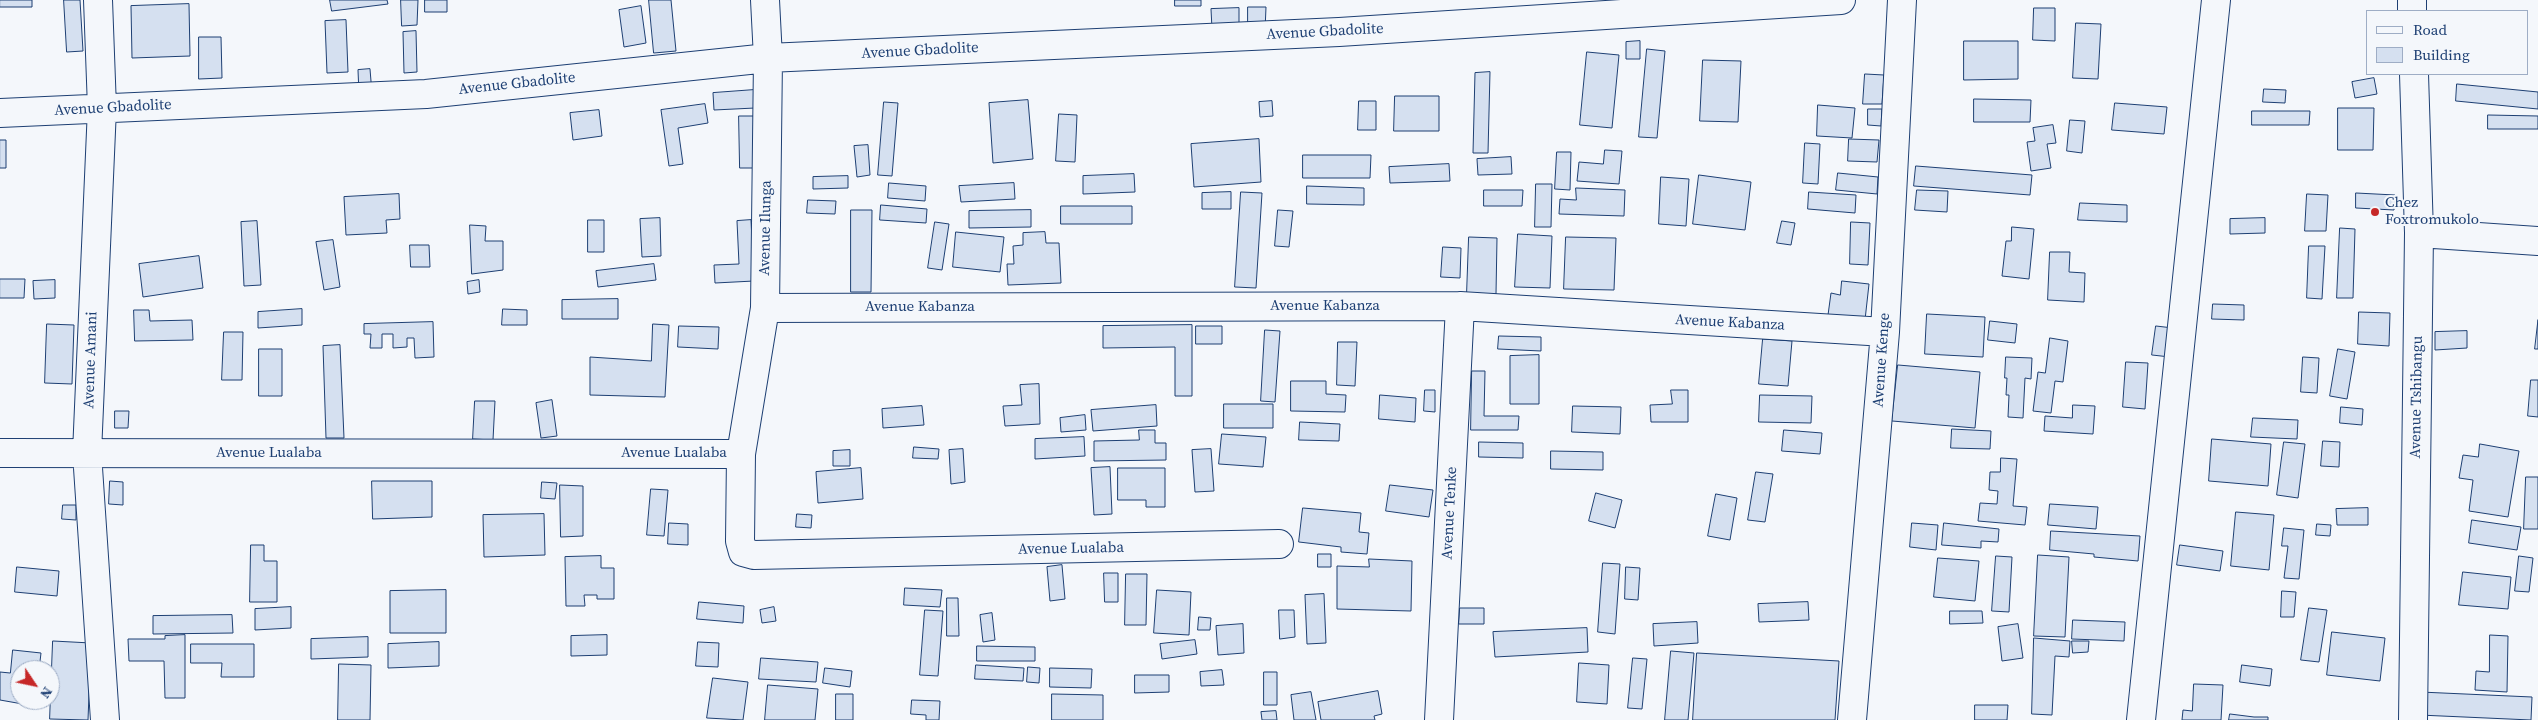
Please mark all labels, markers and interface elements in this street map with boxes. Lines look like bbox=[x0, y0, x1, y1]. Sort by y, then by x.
legend bbox=[2366, 10, 2528, 75]
text: Road bbox=[2413, 19, 2447, 40]
street label: Avenue Gbadolite bbox=[1266, 20, 1384, 44]
street label: Avenue Gbadolite bbox=[861, 39, 979, 63]
text: Building bbox=[2413, 44, 2470, 65]
street label: Avenue Gbadolite bbox=[458, 69, 576, 99]
street label: Avenue Gbadolite bbox=[54, 96, 172, 120]
street label: Avenue Ilunga bbox=[756, 180, 776, 276]
place label: Chez Foxtromukolo bbox=[2385, 194, 2479, 229]
marker: Chez Foxtromukolo bbox=[2369, 206, 2381, 218]
street label: Avenue Kabanza bbox=[1270, 297, 1380, 315]
street label: Avenue Kabanza bbox=[865, 298, 975, 316]
street label: Avenue Amani bbox=[80, 311, 102, 409]
street label: Avenue Kabanza bbox=[1675, 311, 1785, 335]
street label: Avenue Kenge bbox=[1870, 312, 1894, 408]
street label: Avenue Tshibangu bbox=[2407, 335, 2427, 459]
street label: Avenue Lualaba bbox=[216, 444, 322, 462]
street label: Avenue Lualaba bbox=[621, 444, 727, 462]
street label: Avenue Tenke bbox=[1439, 466, 1461, 560]
street label: Avenue Lualaba bbox=[1018, 539, 1124, 559]
north arrow bbox=[10, 660, 60, 710]
text: N bbox=[35, 683, 58, 703]

